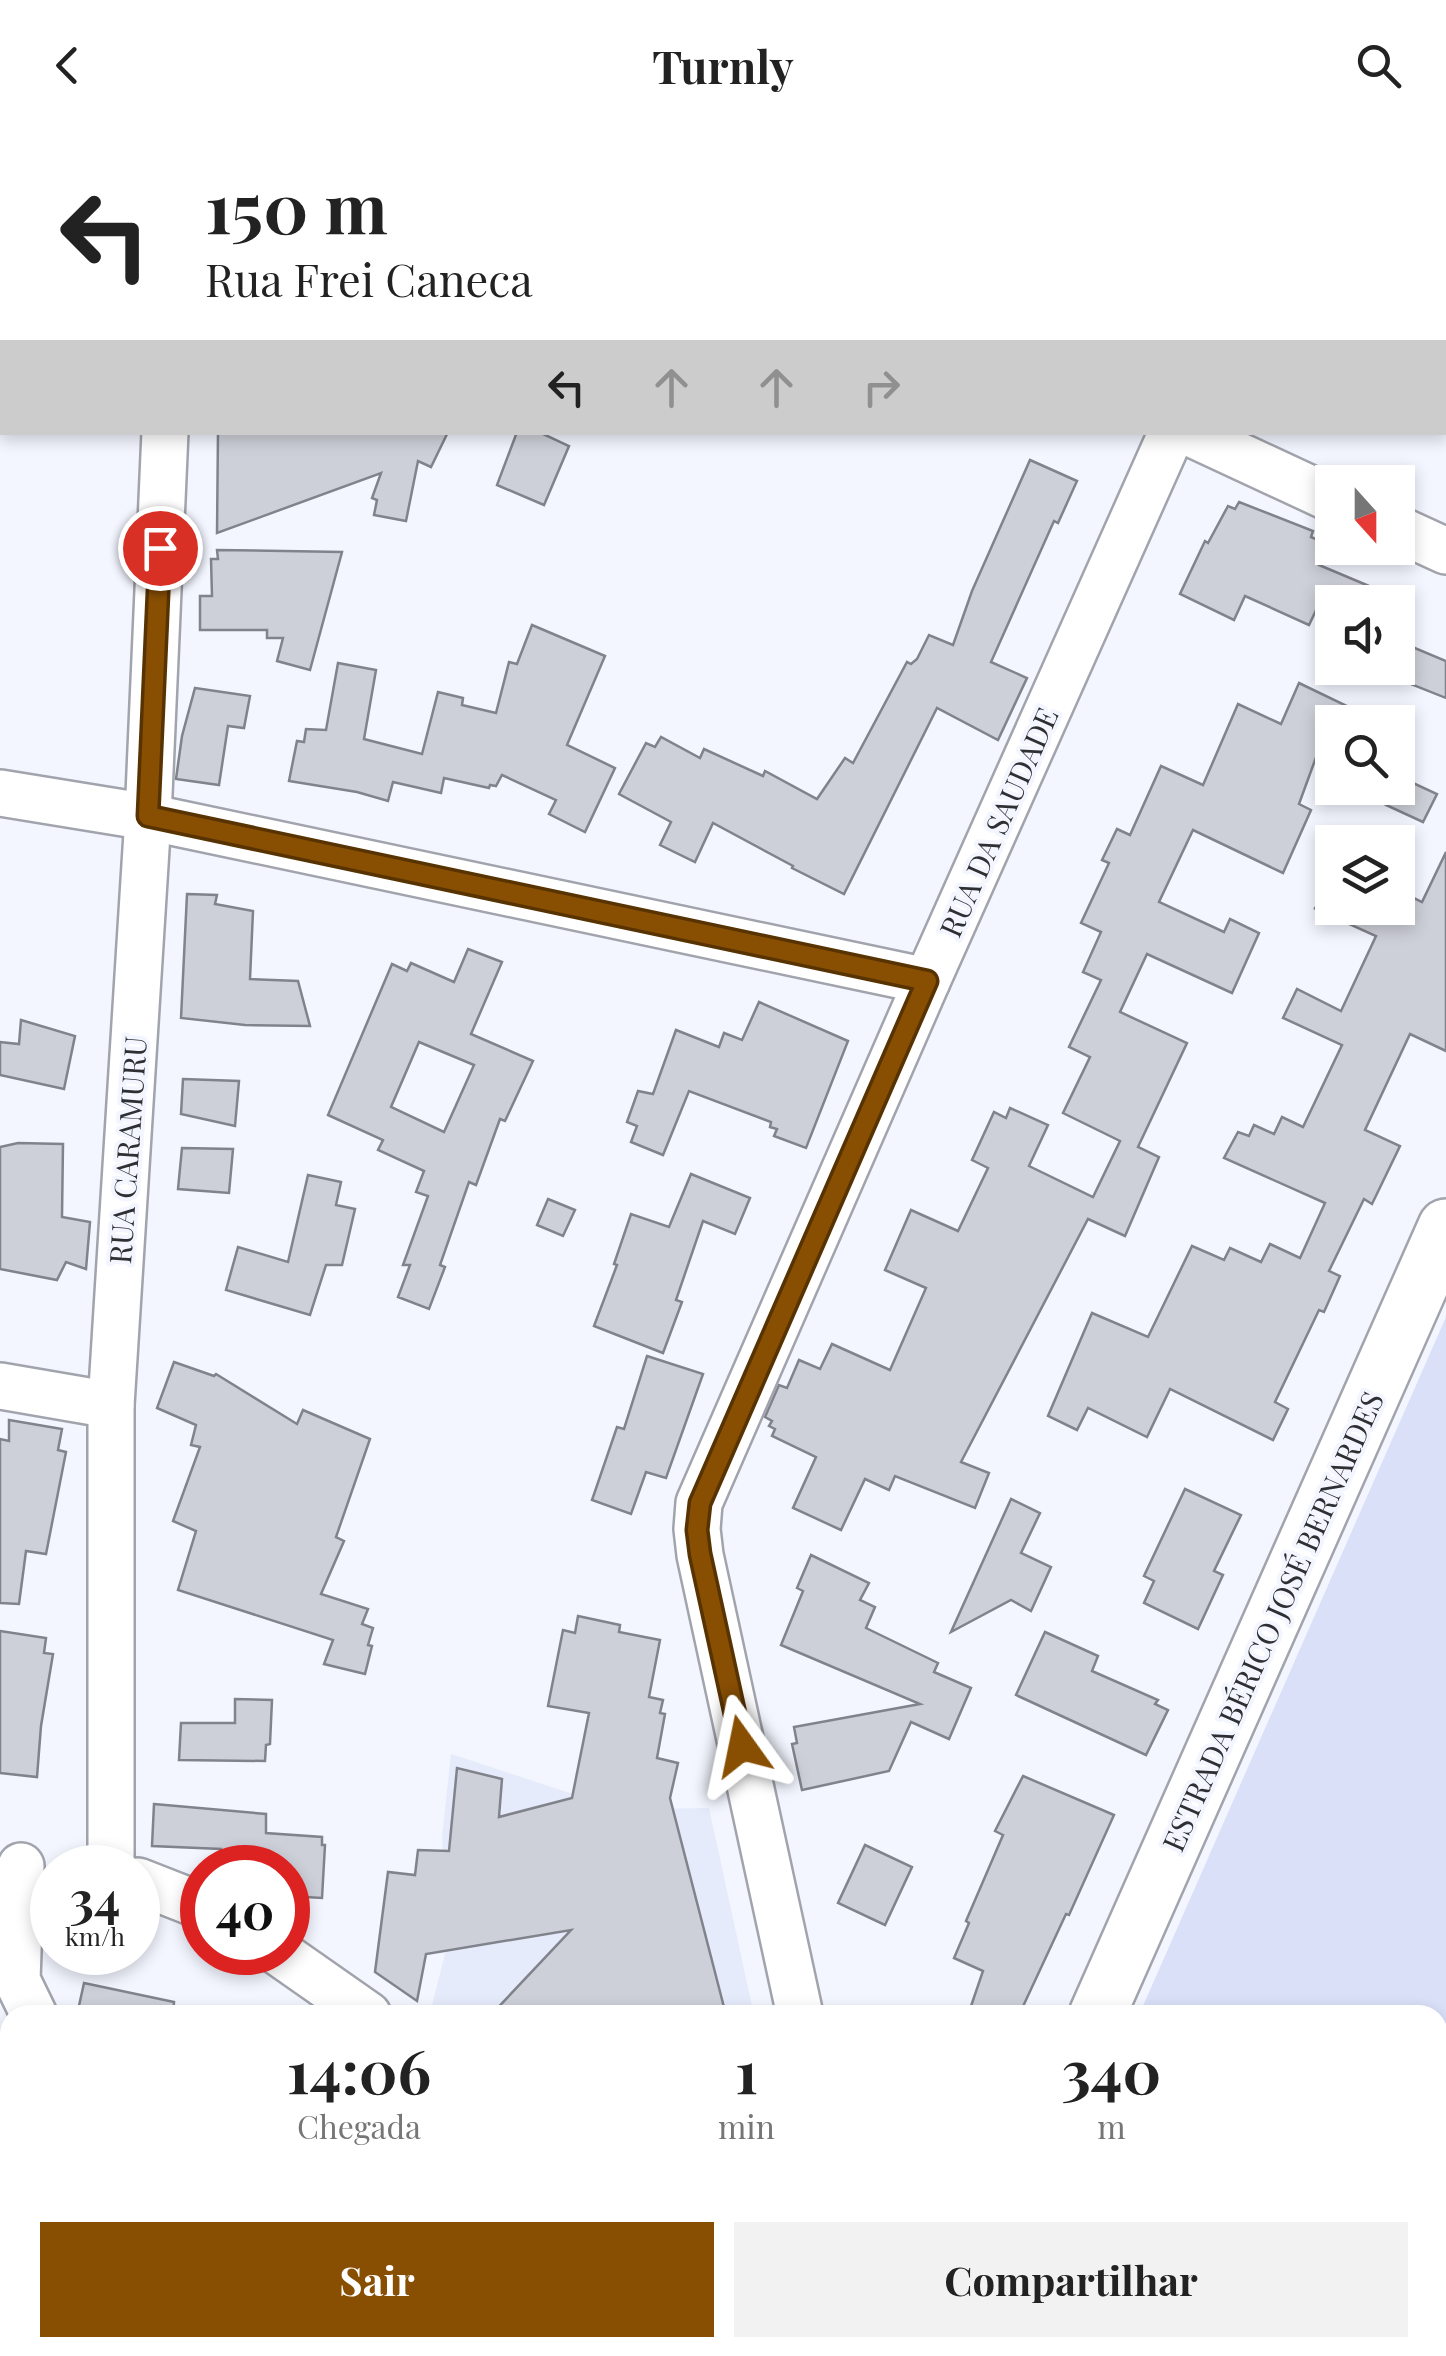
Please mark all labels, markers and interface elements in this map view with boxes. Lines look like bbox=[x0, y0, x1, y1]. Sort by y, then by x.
text: Turnly bbox=[652, 35, 794, 95]
icon: back bbox=[40, 38, 95, 93]
icon: search bbox=[1351, 38, 1406, 93]
text: 150 m bbox=[205, 158, 388, 252]
icon: left bbox=[40, 170, 170, 300]
text: Rua Frei Caneca bbox=[205, 248, 533, 308]
icon: left bbox=[539, 360, 594, 415]
icon: ahead bbox=[644, 360, 699, 415]
icon: ahead bbox=[749, 360, 804, 415]
icon: right bbox=[854, 360, 909, 415]
north arrow bbox=[1315, 465, 1415, 565]
map controls bbox=[1315, 465, 1415, 925]
pin bbox=[118, 506, 203, 591]
icon: arrive bbox=[133, 521, 188, 576]
button: sound bbox=[1315, 585, 1415, 685]
street label: RUA DA SAUDADE bbox=[929, 701, 1067, 943]
button: search bbox=[1315, 705, 1415, 805]
button: layers bbox=[1315, 825, 1415, 925]
street label: RUA CARAMURU bbox=[99, 1035, 155, 1265]
street label: ESTRADA BÉRICO JOSÉ BERNARDES bbox=[1152, 1385, 1392, 1857]
position arrow bbox=[690, 1694, 794, 1798]
speed limit sign: 40 bbox=[180, 1845, 310, 1975]
text: 34 bbox=[70, 1864, 120, 1931]
text: km/h bbox=[65, 1919, 125, 1952]
text: 14:06 bbox=[287, 2029, 431, 2109]
text: 1 bbox=[735, 2029, 758, 2109]
text: 340 bbox=[1062, 2029, 1161, 2109]
text: Chegada bbox=[297, 2104, 421, 2147]
text: min bbox=[718, 2104, 775, 2147]
text: m bbox=[1097, 2104, 1126, 2147]
button: Sair bbox=[40, 2222, 714, 2337]
button: Compartilhar bbox=[734, 2222, 1408, 2337]

